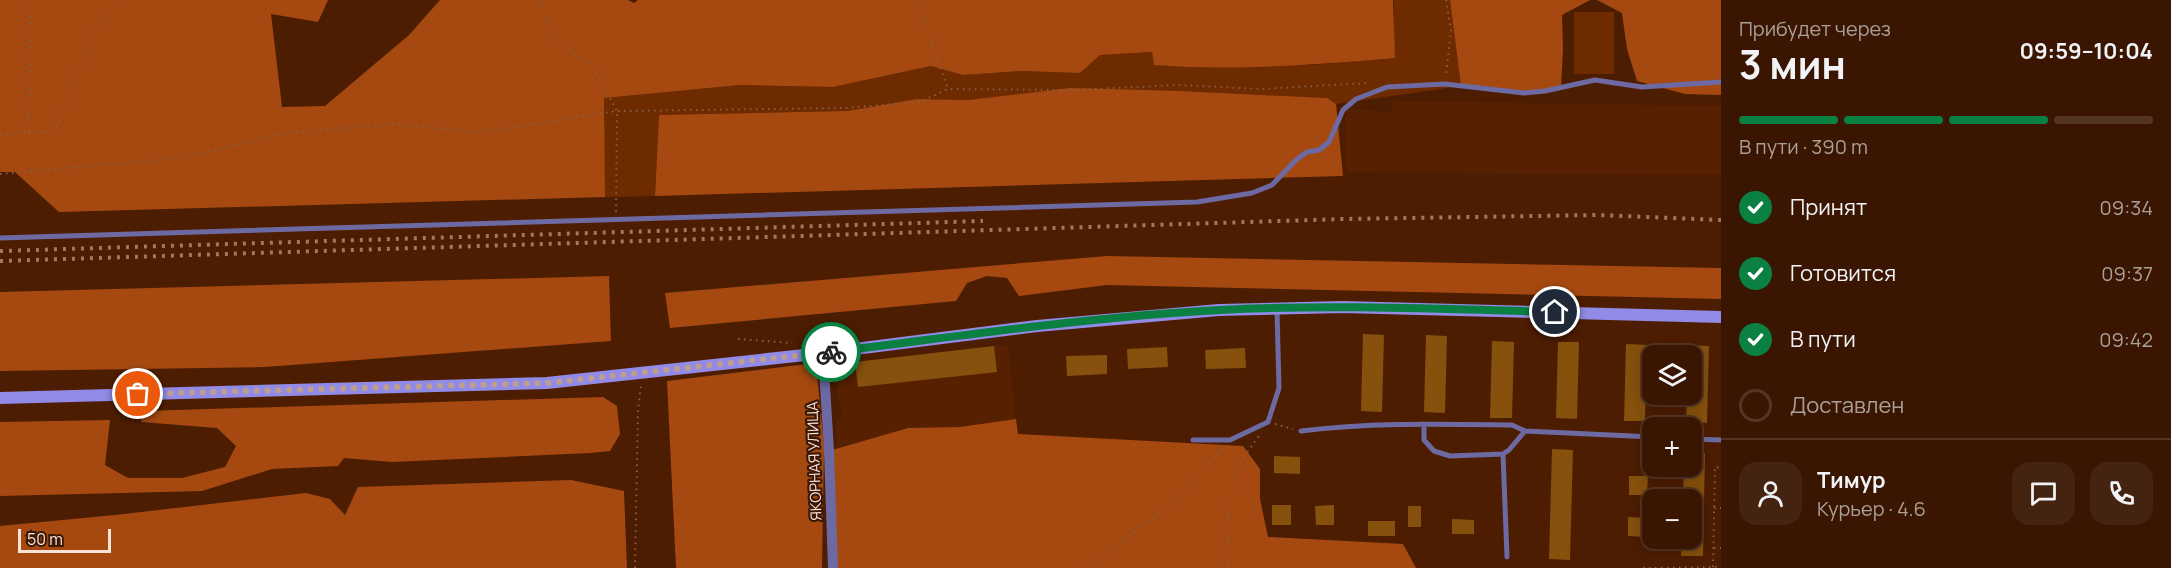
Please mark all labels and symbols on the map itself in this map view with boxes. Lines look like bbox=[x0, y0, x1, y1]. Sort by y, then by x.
pin bbox=[1529, 286, 1580, 337]
courier bbox=[801, 322, 861, 382]
pin bbox=[112, 368, 163, 419]
street label: ЯКОРНАЯ УЛИЦА bbox=[801, 401, 827, 521]
scale bar bbox=[18, 526, 111, 554]

